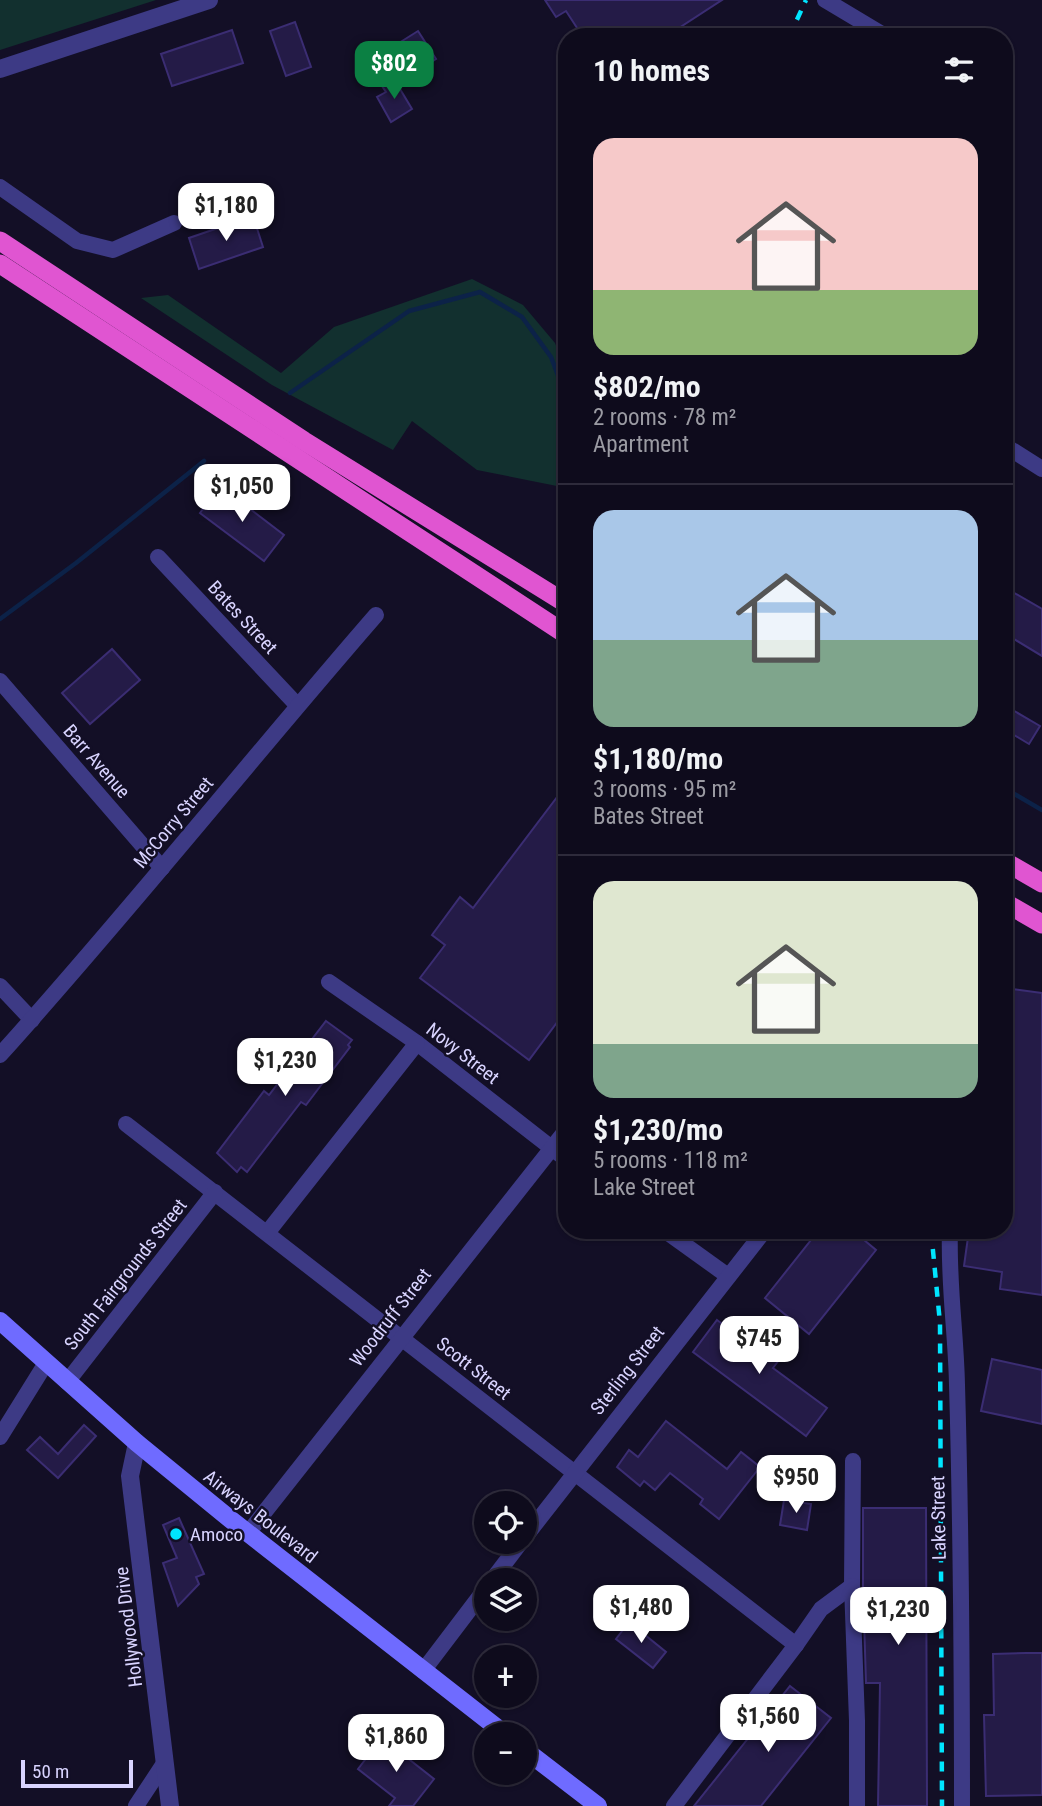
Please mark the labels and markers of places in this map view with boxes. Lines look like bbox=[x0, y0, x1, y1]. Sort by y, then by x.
pin: $802 bbox=[353, 42, 435, 101]
pin: $1,180 bbox=[169, 184, 283, 243]
pin: $1,050 bbox=[185, 464, 299, 524]
pin: $1,230 bbox=[228, 1038, 342, 1098]
pin: $745 bbox=[718, 1316, 800, 1376]
pin: $950 bbox=[755, 1456, 837, 1515]
place label: Amoco bbox=[190, 1523, 243, 1546]
marker: Amoco bbox=[168, 1526, 184, 1542]
pin: $1,480 bbox=[584, 1586, 698, 1645]
pin: $1,230 bbox=[841, 1588, 955, 1647]
pin: $1,560 bbox=[711, 1694, 825, 1754]
pin: $1,860 bbox=[339, 1714, 453, 1774]

